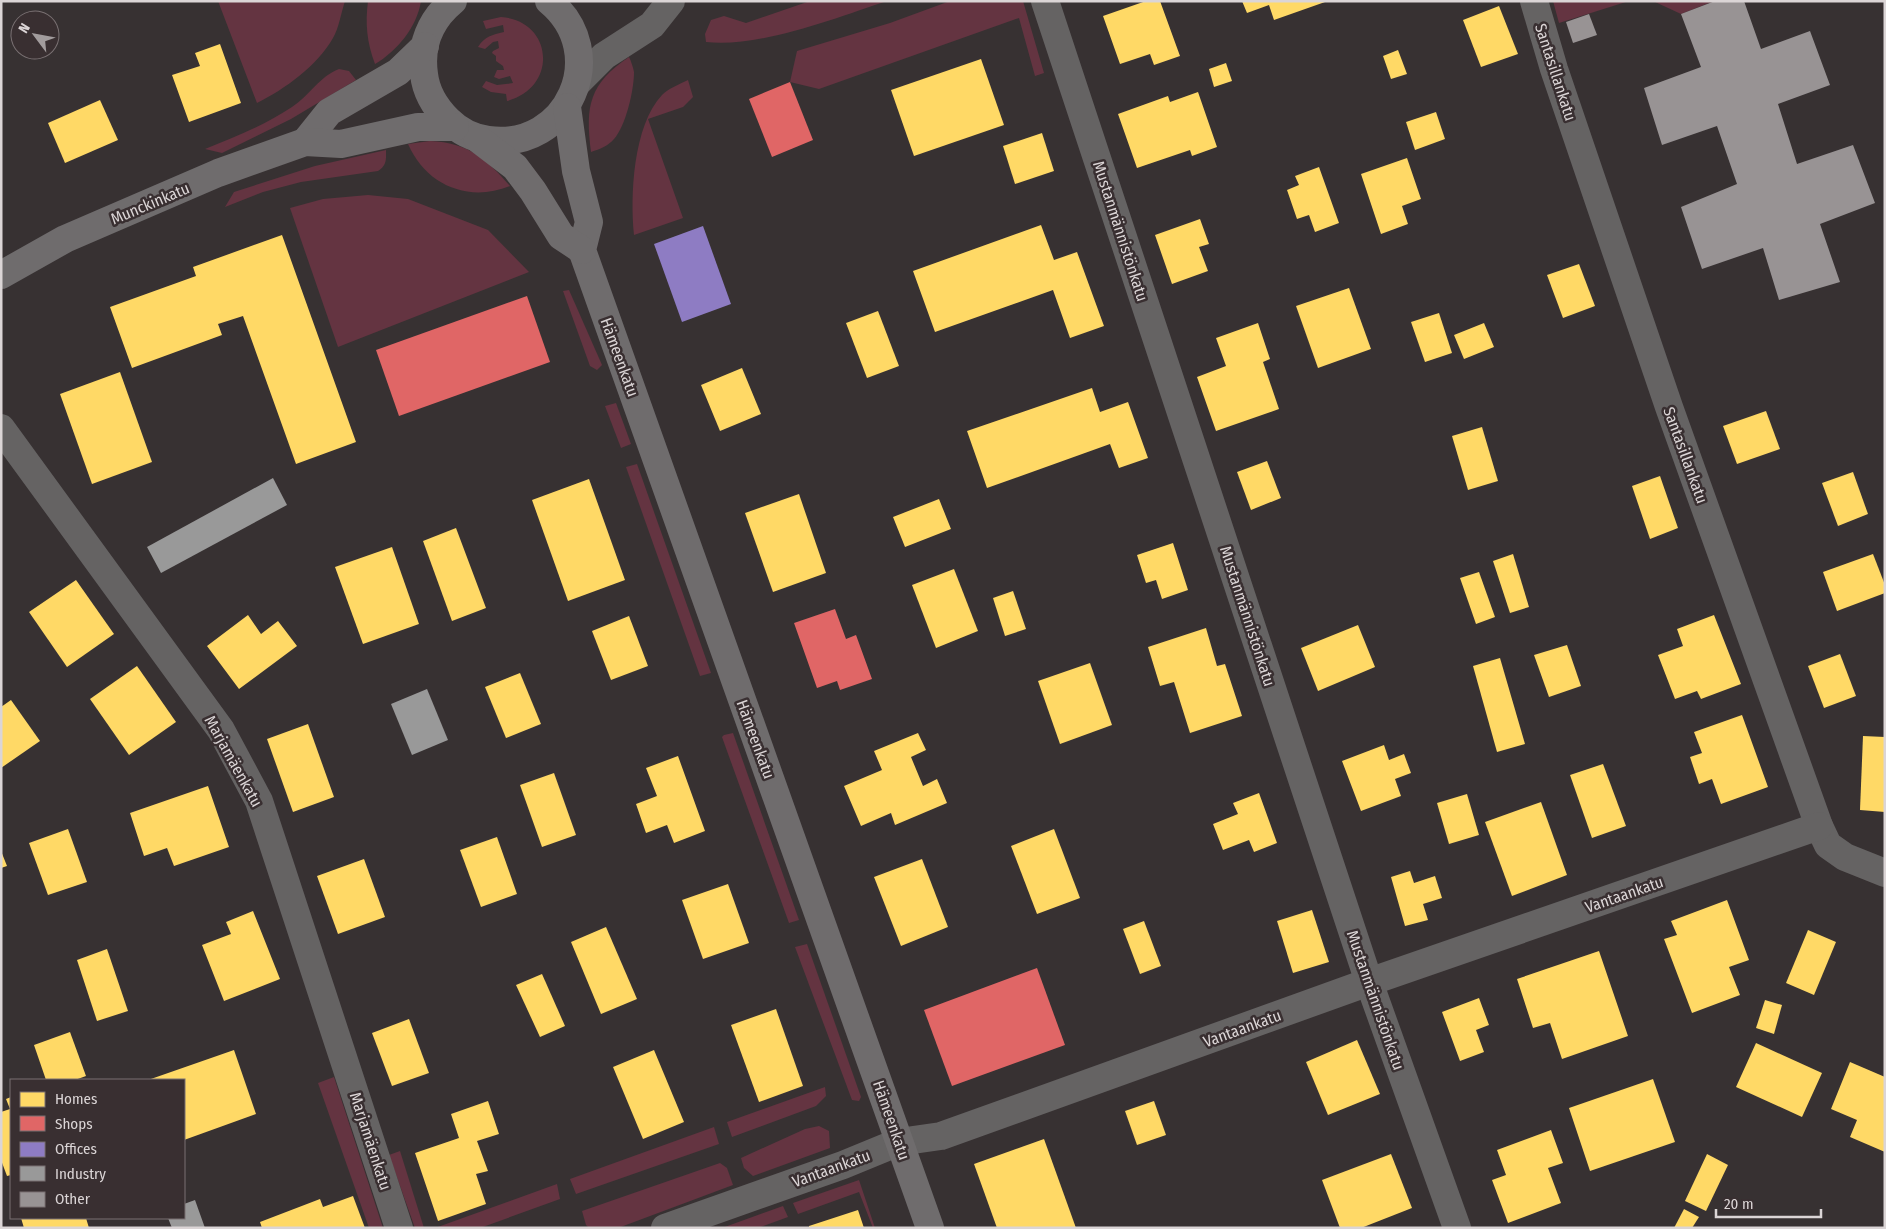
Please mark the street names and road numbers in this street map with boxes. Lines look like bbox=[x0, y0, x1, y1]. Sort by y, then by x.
street label: Santasillankatu bbox=[1531, 21, 1580, 123]
street label: Mustanmännistönkatu bbox=[1089, 159, 1152, 304]
street label: Munckinkatu bbox=[108, 178, 192, 229]
street label: Hämeenkatu bbox=[596, 315, 643, 399]
street label: Santasillankatu bbox=[1659, 404, 1712, 506]
street label: Mustanmännistönkatu bbox=[1216, 544, 1279, 689]
street label: Hämeenkatu bbox=[732, 697, 779, 781]
street label: Marjamäenkatu bbox=[201, 712, 267, 810]
street label: Vantaankatu bbox=[1582, 872, 1666, 917]
street label: Mustanmännistönkatu bbox=[1343, 928, 1408, 1072]
street label: Vantaankatu bbox=[1201, 1006, 1284, 1051]
street label: Hämeenkatu bbox=[869, 1078, 914, 1162]
street label: Marjamäenkatu bbox=[346, 1090, 395, 1192]
street label: Vantaankatu bbox=[790, 1146, 873, 1191]

